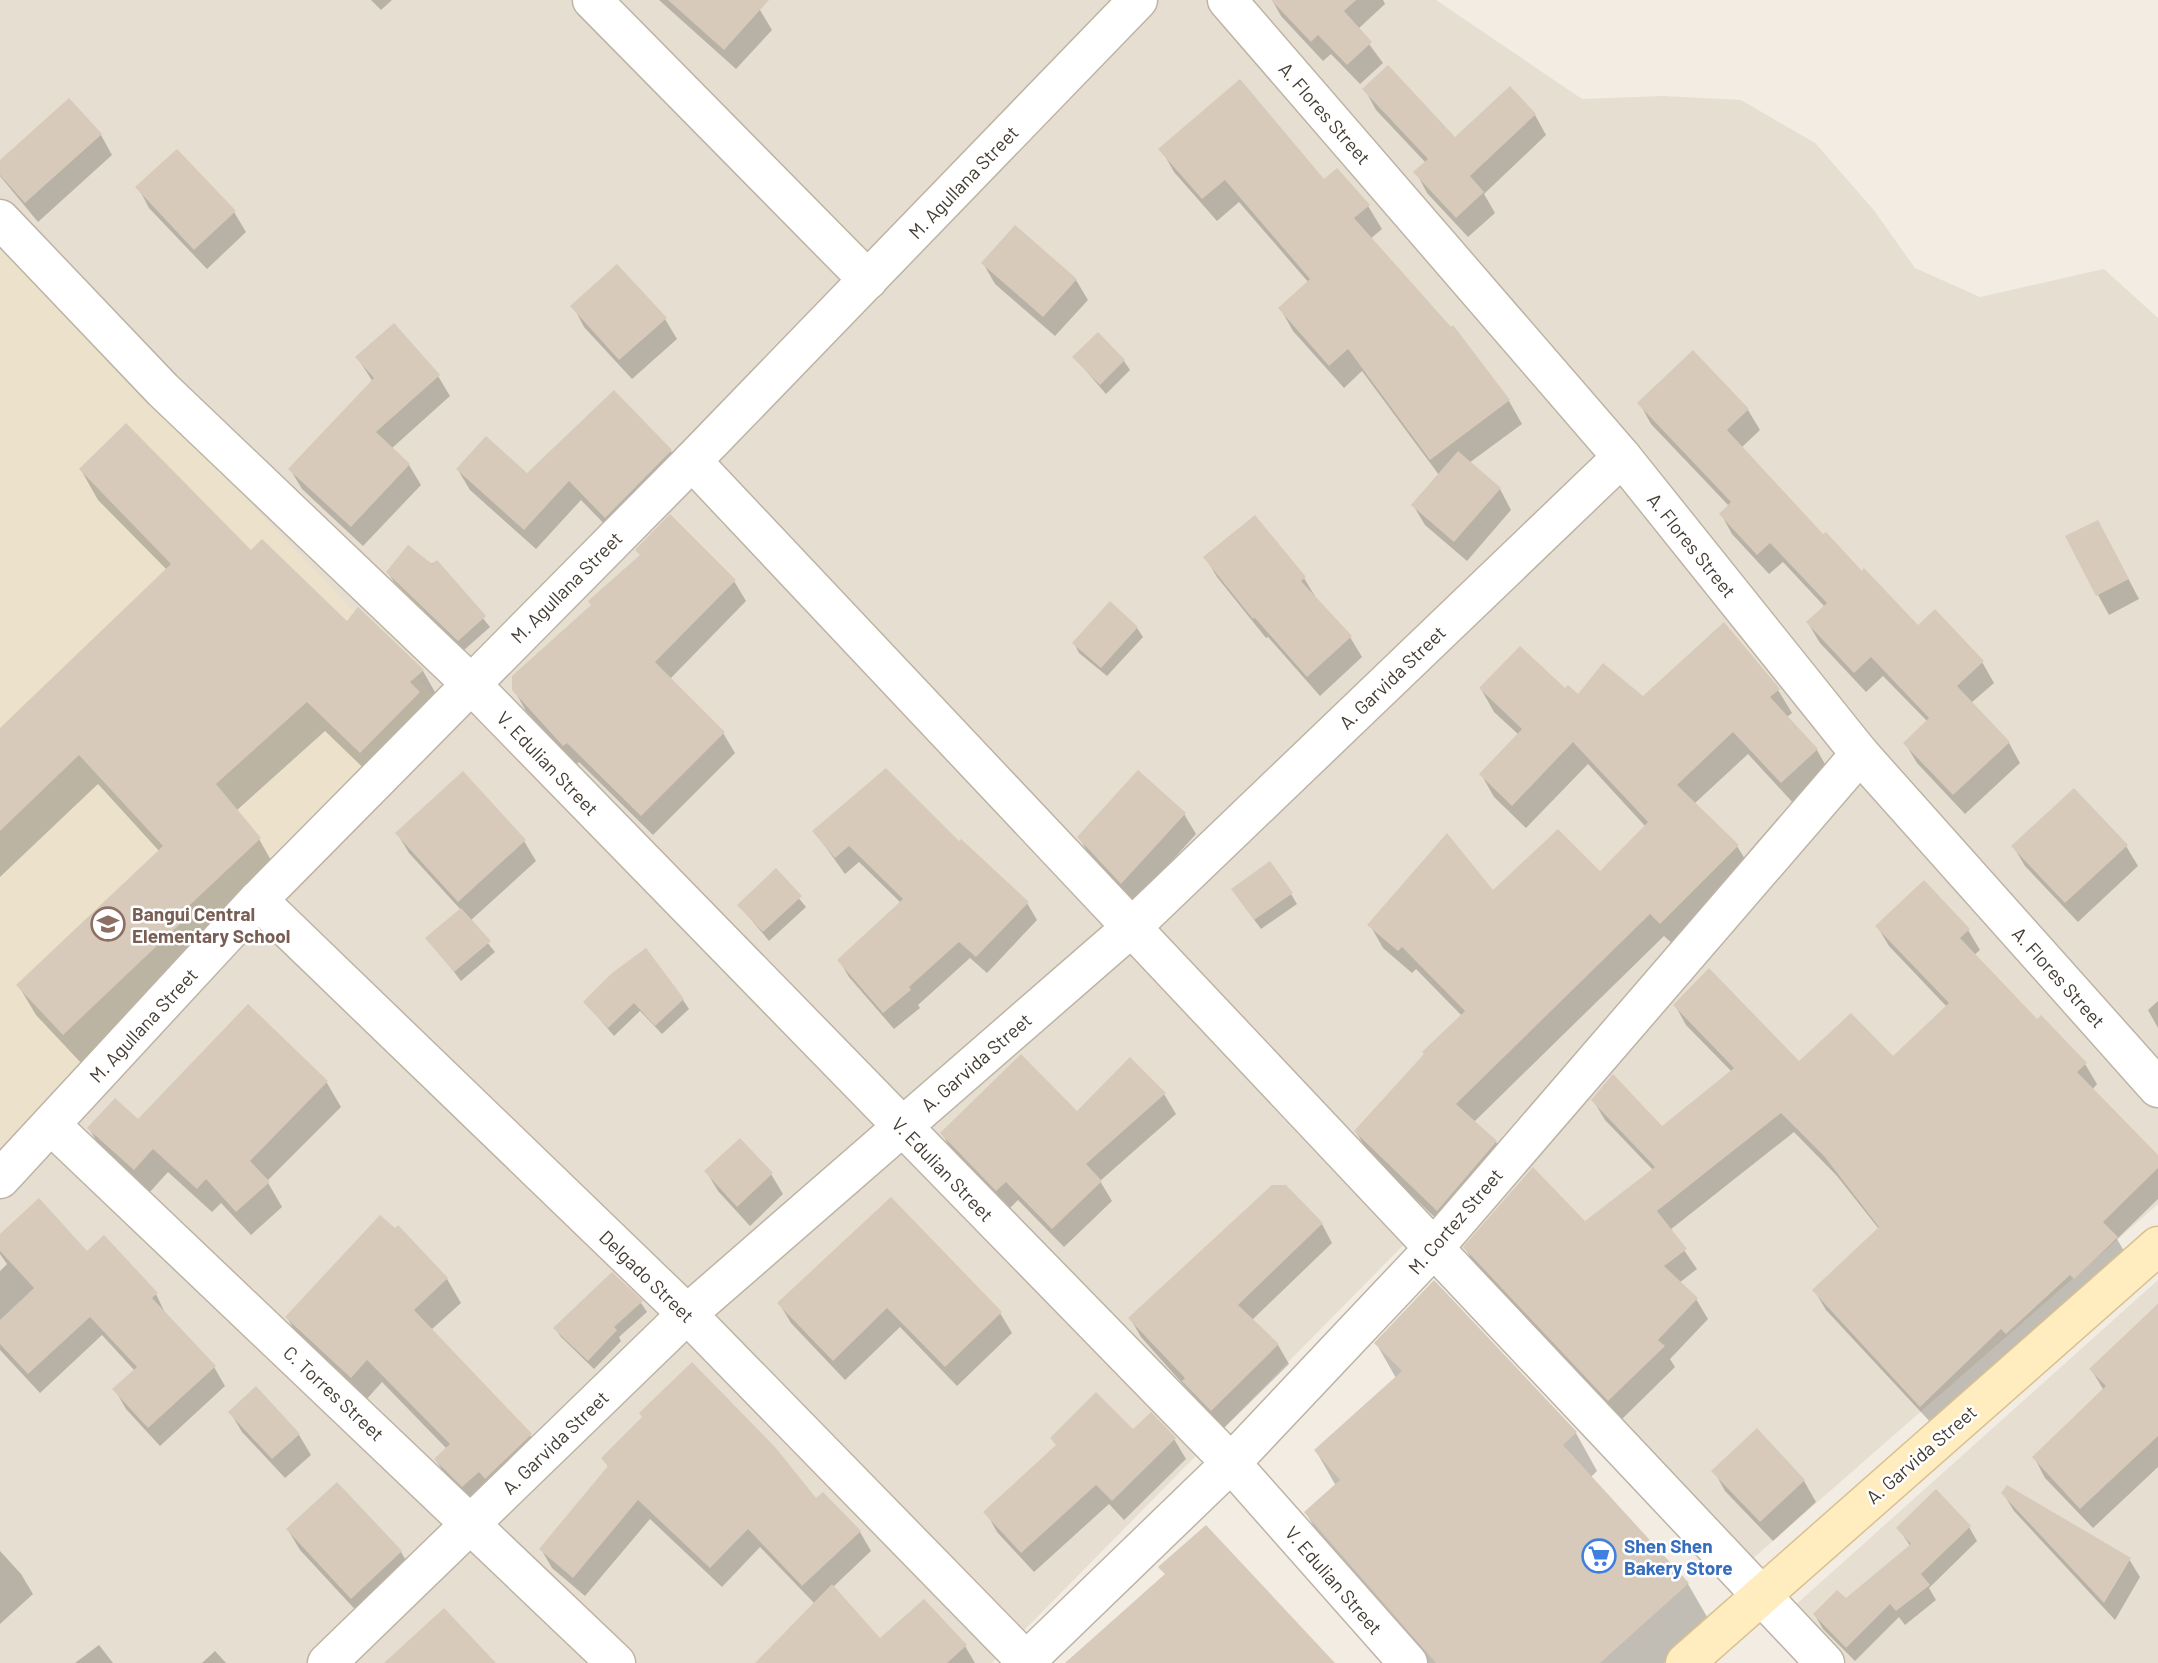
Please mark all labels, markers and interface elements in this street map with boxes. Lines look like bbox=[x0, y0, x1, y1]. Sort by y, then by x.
street label: A. Flores Street bbox=[1274, 57, 1376, 169]
street label: M. Agullana Street bbox=[903, 121, 1023, 243]
street label: A. Flores Street bbox=[1643, 488, 1741, 602]
street label: M. Agullana Street bbox=[505, 526, 627, 648]
street label: A. Garvida Street bbox=[1334, 620, 1450, 734]
street label: V. Edulian Street bbox=[492, 706, 604, 820]
place label: Bangui Central Elementary School bbox=[132, 902, 290, 947]
school or university icon: Bangui Central Elementary School bbox=[89, 905, 127, 943]
street label: A. Flores Street bbox=[2008, 922, 2110, 1032]
street label: M. Agullana Street bbox=[84, 963, 202, 1087]
street label: A. Garvida Street bbox=[916, 1008, 1036, 1116]
street label: V. Edulian Street bbox=[887, 1112, 999, 1226]
street label: M. Cortez Street bbox=[1403, 1163, 1507, 1279]
street label: Delgado Street bbox=[595, 1225, 699, 1327]
street label: C. Torres Street bbox=[279, 1341, 389, 1445]
street label: A. Garvida Street bbox=[497, 1385, 613, 1499]
street label: A. Garvida Street bbox=[1861, 1400, 1981, 1508]
street label: V. Edulian Street bbox=[1281, 1521, 1387, 1639]
place label: Shen Shen Bakery Store bbox=[1624, 1534, 1733, 1579]
supermarket icon: Shen Shen Bakery Store bbox=[1580, 1537, 1618, 1575]

